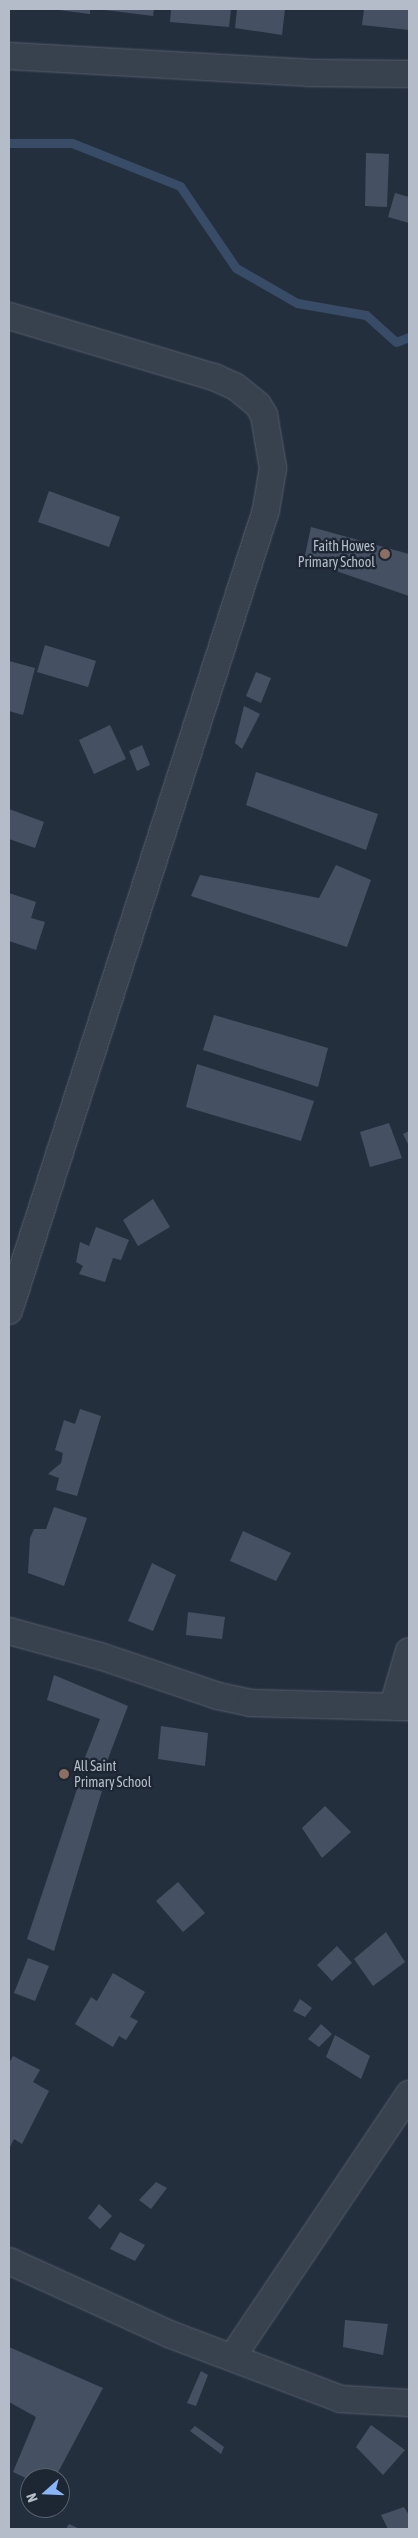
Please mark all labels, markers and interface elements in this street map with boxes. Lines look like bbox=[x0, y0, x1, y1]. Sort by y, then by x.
place label: Faith Howes Primary School bbox=[298, 538, 375, 570]
marker: Faith Howes Primary School bbox=[379, 548, 391, 560]
place label: All Saint Primary School bbox=[74, 1758, 151, 1790]
marker: All Saint Primary School bbox=[58, 1768, 70, 1780]
north arrow bbox=[20, 2468, 70, 2518]
text: N bbox=[23, 2491, 41, 2504]

